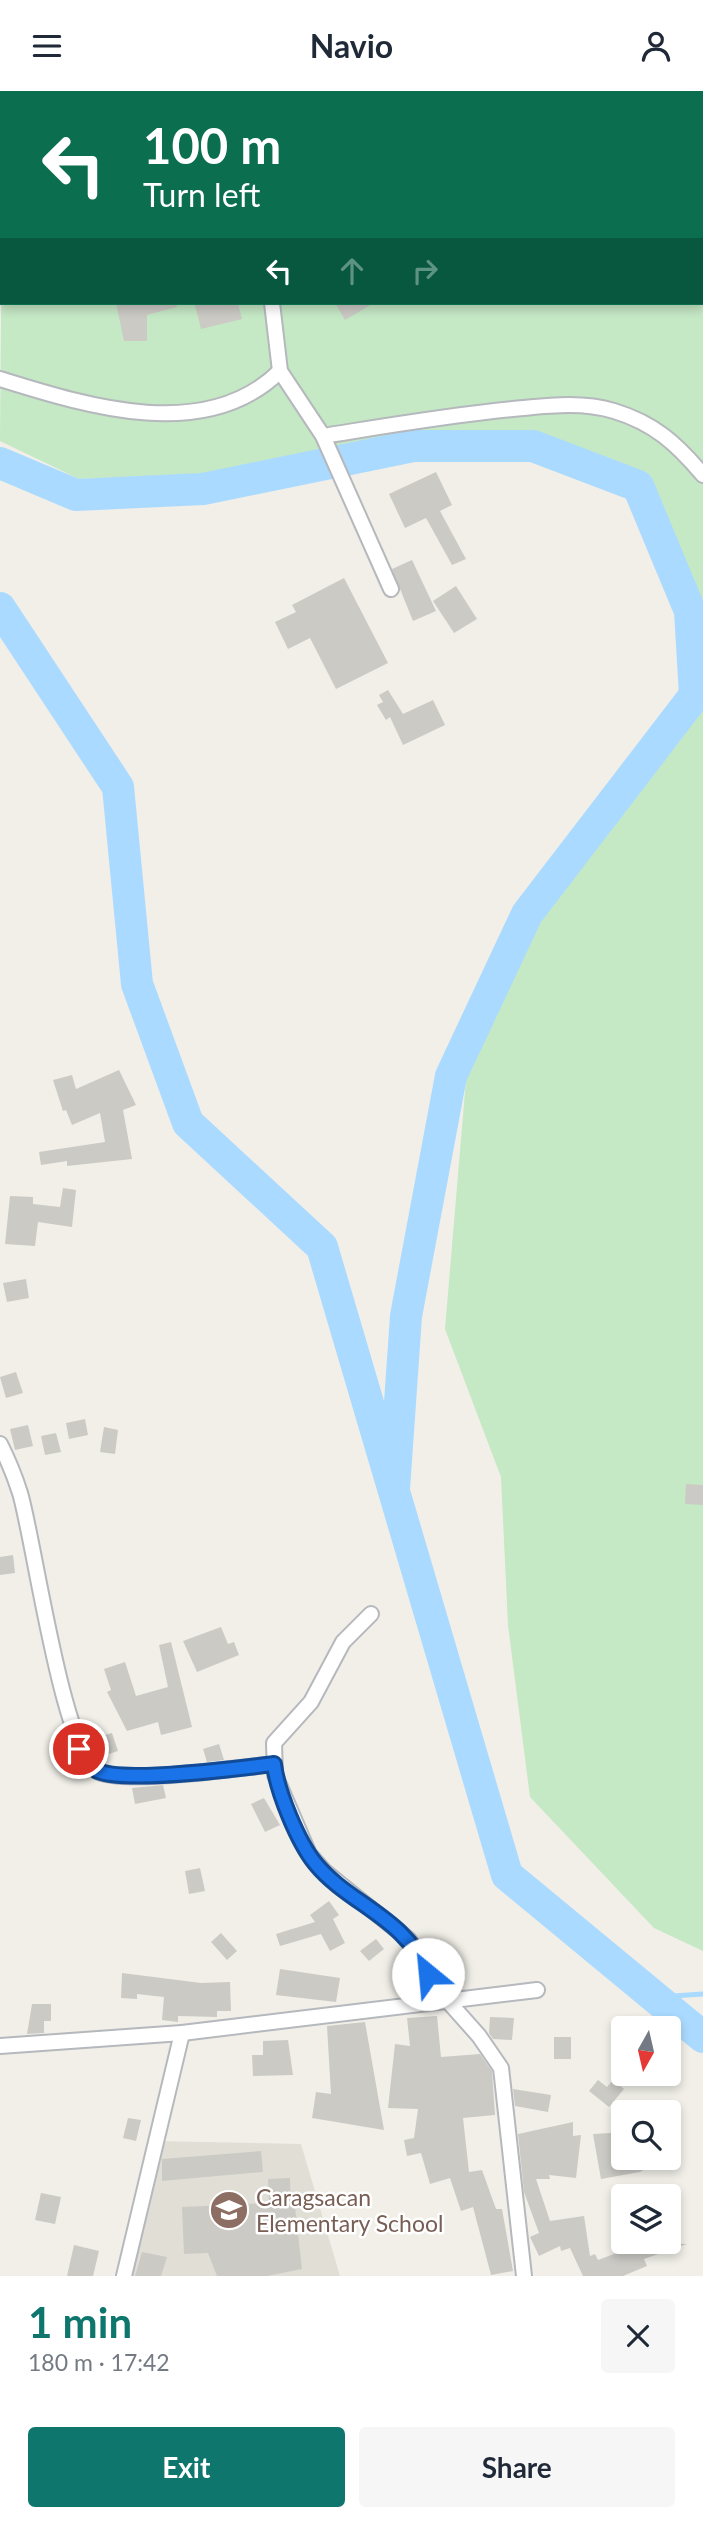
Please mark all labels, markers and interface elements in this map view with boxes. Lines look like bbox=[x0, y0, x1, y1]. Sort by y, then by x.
text: Navio bbox=[310, 26, 393, 65]
icon: menu bbox=[28, 27, 66, 65]
icon: person bbox=[637, 27, 675, 65]
text: 100 m bbox=[143, 116, 281, 174]
icon: left bbox=[28, 119, 119, 210]
text: Turn left bbox=[143, 175, 260, 214]
icon: left bbox=[260, 252, 298, 290]
icon: ahead bbox=[333, 252, 371, 290]
icon: right bbox=[406, 252, 444, 290]
pin bbox=[49, 1719, 109, 1779]
icon: arrive bbox=[60, 1730, 98, 1768]
position arrow bbox=[391, 1937, 465, 2011]
north arrow bbox=[611, 2016, 681, 2086]
map controls bbox=[611, 2016, 681, 2254]
button: search bbox=[611, 2100, 681, 2170]
place label: Caragsacan Elementary School bbox=[256, 2183, 443, 2237]
button: layers bbox=[611, 2184, 681, 2254]
school or university icon: Caragsacan Elementary School bbox=[208, 2189, 250, 2231]
text: 1 min bbox=[28, 2297, 132, 2347]
button: close bbox=[601, 2299, 675, 2373]
text: 180 m · 17:42 bbox=[28, 2348, 170, 2376]
button: Exit bbox=[28, 2427, 345, 2507]
button: Share bbox=[359, 2427, 675, 2507]

